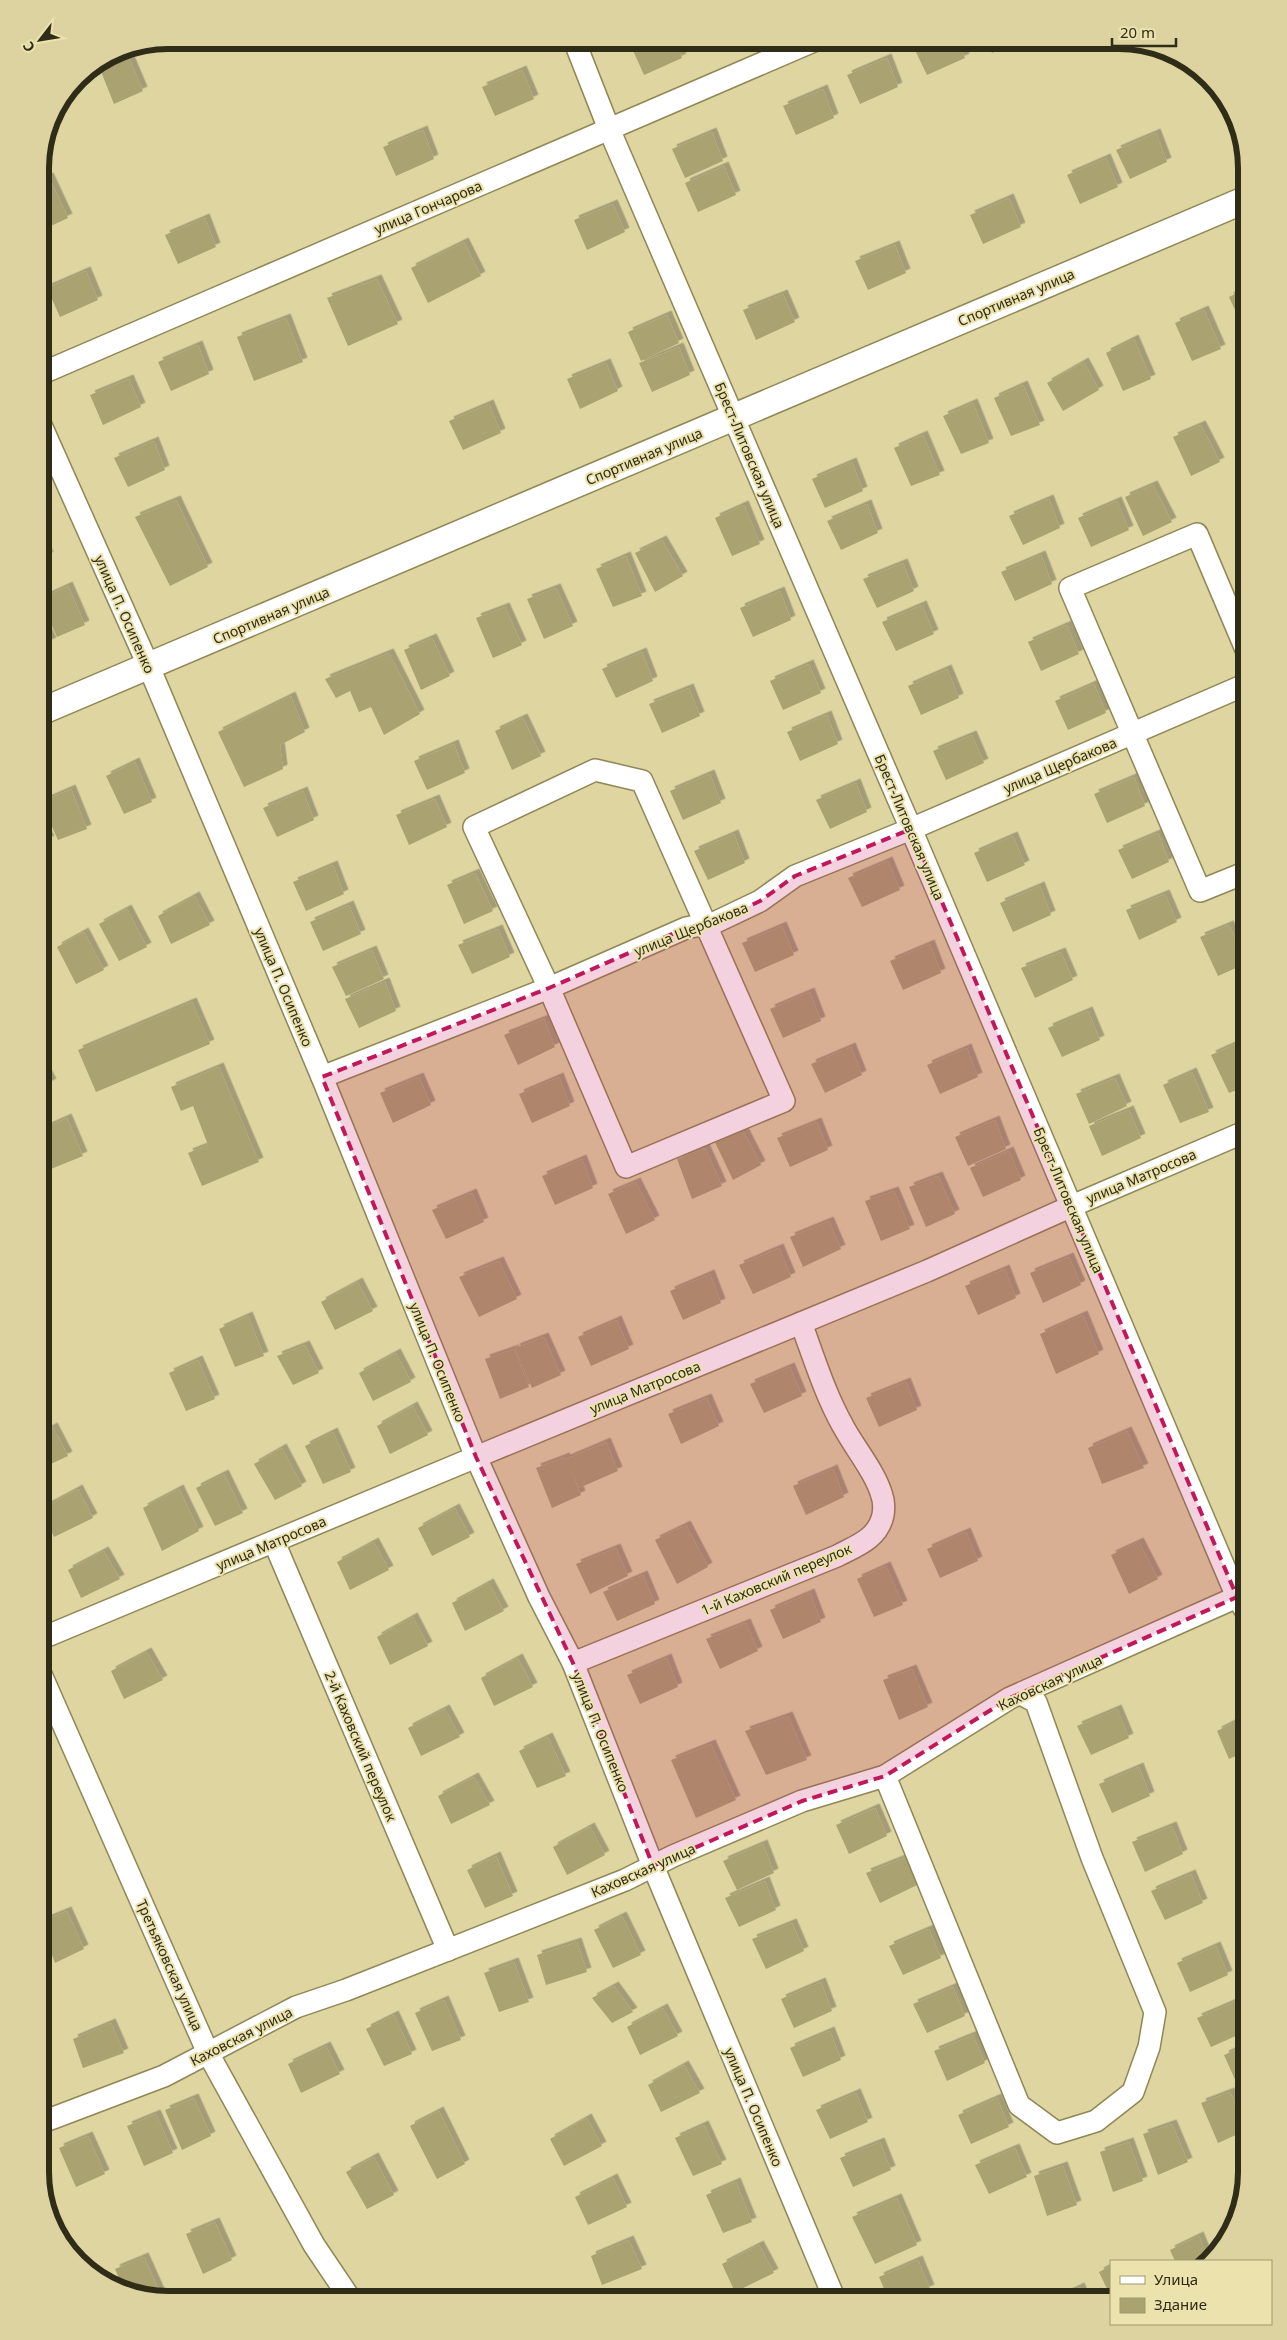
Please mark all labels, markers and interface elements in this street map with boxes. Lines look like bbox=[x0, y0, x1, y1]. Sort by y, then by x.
north arrow bbox=[15, 15, 65, 65]
scale bar bbox=[1112, 15, 1176, 47]
text: 20 m bbox=[1120, 22, 1155, 42]
text: С bbox=[18, 38, 39, 56]
street label: улица Гончарова bbox=[371, 176, 485, 238]
street label: Спортивная улица bbox=[955, 264, 1077, 330]
street label: Брест-Литовская улица bbox=[711, 379, 789, 531]
street label: Спортивная улица bbox=[583, 423, 705, 489]
street label: улица П. Осипенко bbox=[90, 552, 160, 676]
street label: Спортивная улица bbox=[210, 582, 332, 648]
street label: улица Щербакова bbox=[1000, 733, 1120, 797]
street label: Брест-Литовская улица bbox=[871, 751, 949, 903]
street label: улица Щербакова bbox=[631, 897, 751, 961]
street label: улица П. Осипенко bbox=[250, 925, 318, 1049]
street label: Брест-Литовская улица bbox=[1030, 1124, 1108, 1276]
street label: улица Матросова bbox=[1083, 1144, 1199, 1208]
street label: улица П. Осипенко bbox=[405, 1299, 471, 1425]
street label: улица Матросова bbox=[587, 1356, 703, 1418]
street label: улица Матросова bbox=[213, 1511, 329, 1575]
street label: 1-й Каховский переулок bbox=[698, 1538, 855, 1619]
street label: Каховская улица bbox=[995, 1650, 1105, 1714]
street label: 2-й Каховский переулок bbox=[321, 1668, 402, 1825]
street label: улица П. Осипенко bbox=[568, 1669, 634, 1795]
street label: Каховская улица bbox=[588, 1838, 698, 1902]
street label: Третьяковская улица bbox=[132, 1896, 208, 2034]
street label: Каховская улица bbox=[187, 2002, 295, 2070]
street label: улица П. Осипенко bbox=[720, 2045, 788, 2169]
legend bbox=[1110, 2260, 1272, 2325]
text: Улица bbox=[1154, 2269, 1198, 2289]
text: Здание bbox=[1154, 2294, 1207, 2314]

